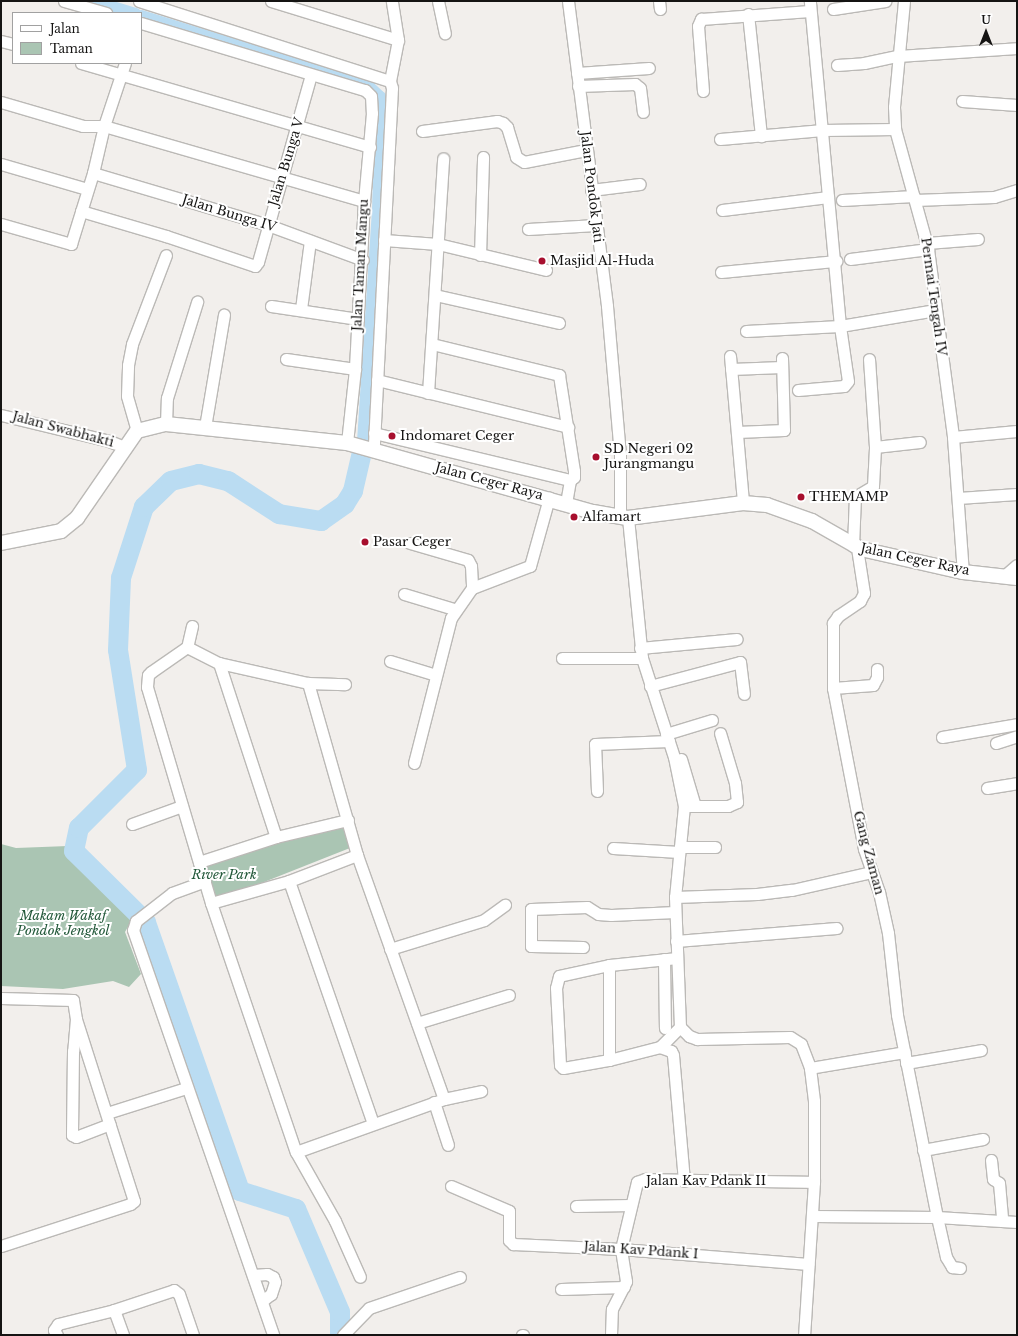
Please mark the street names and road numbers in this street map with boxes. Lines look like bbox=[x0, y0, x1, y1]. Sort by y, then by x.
street label: Jalan Bunga V bbox=[266, 115, 308, 209]
street label: Jalan Pondok Jati bbox=[576, 130, 606, 244]
street label: Jalan Bunga IV bbox=[180, 192, 278, 236]
street label: Jalan Taman Mangu bbox=[350, 198, 372, 332]
street label: Permai Tengah IV bbox=[917, 236, 949, 358]
street label: Jalan Swabhakti bbox=[11, 409, 115, 451]
street label: Jalan Ceger Raya bbox=[433, 460, 545, 504]
street label: Jalan Ceger Raya bbox=[859, 541, 971, 579]
street label: Gang Zaman bbox=[849, 809, 887, 897]
street label: Jalan Kav Pdank II bbox=[646, 1173, 766, 1189]
street label: Jalan Kav Pdank I bbox=[583, 1239, 699, 1263]

